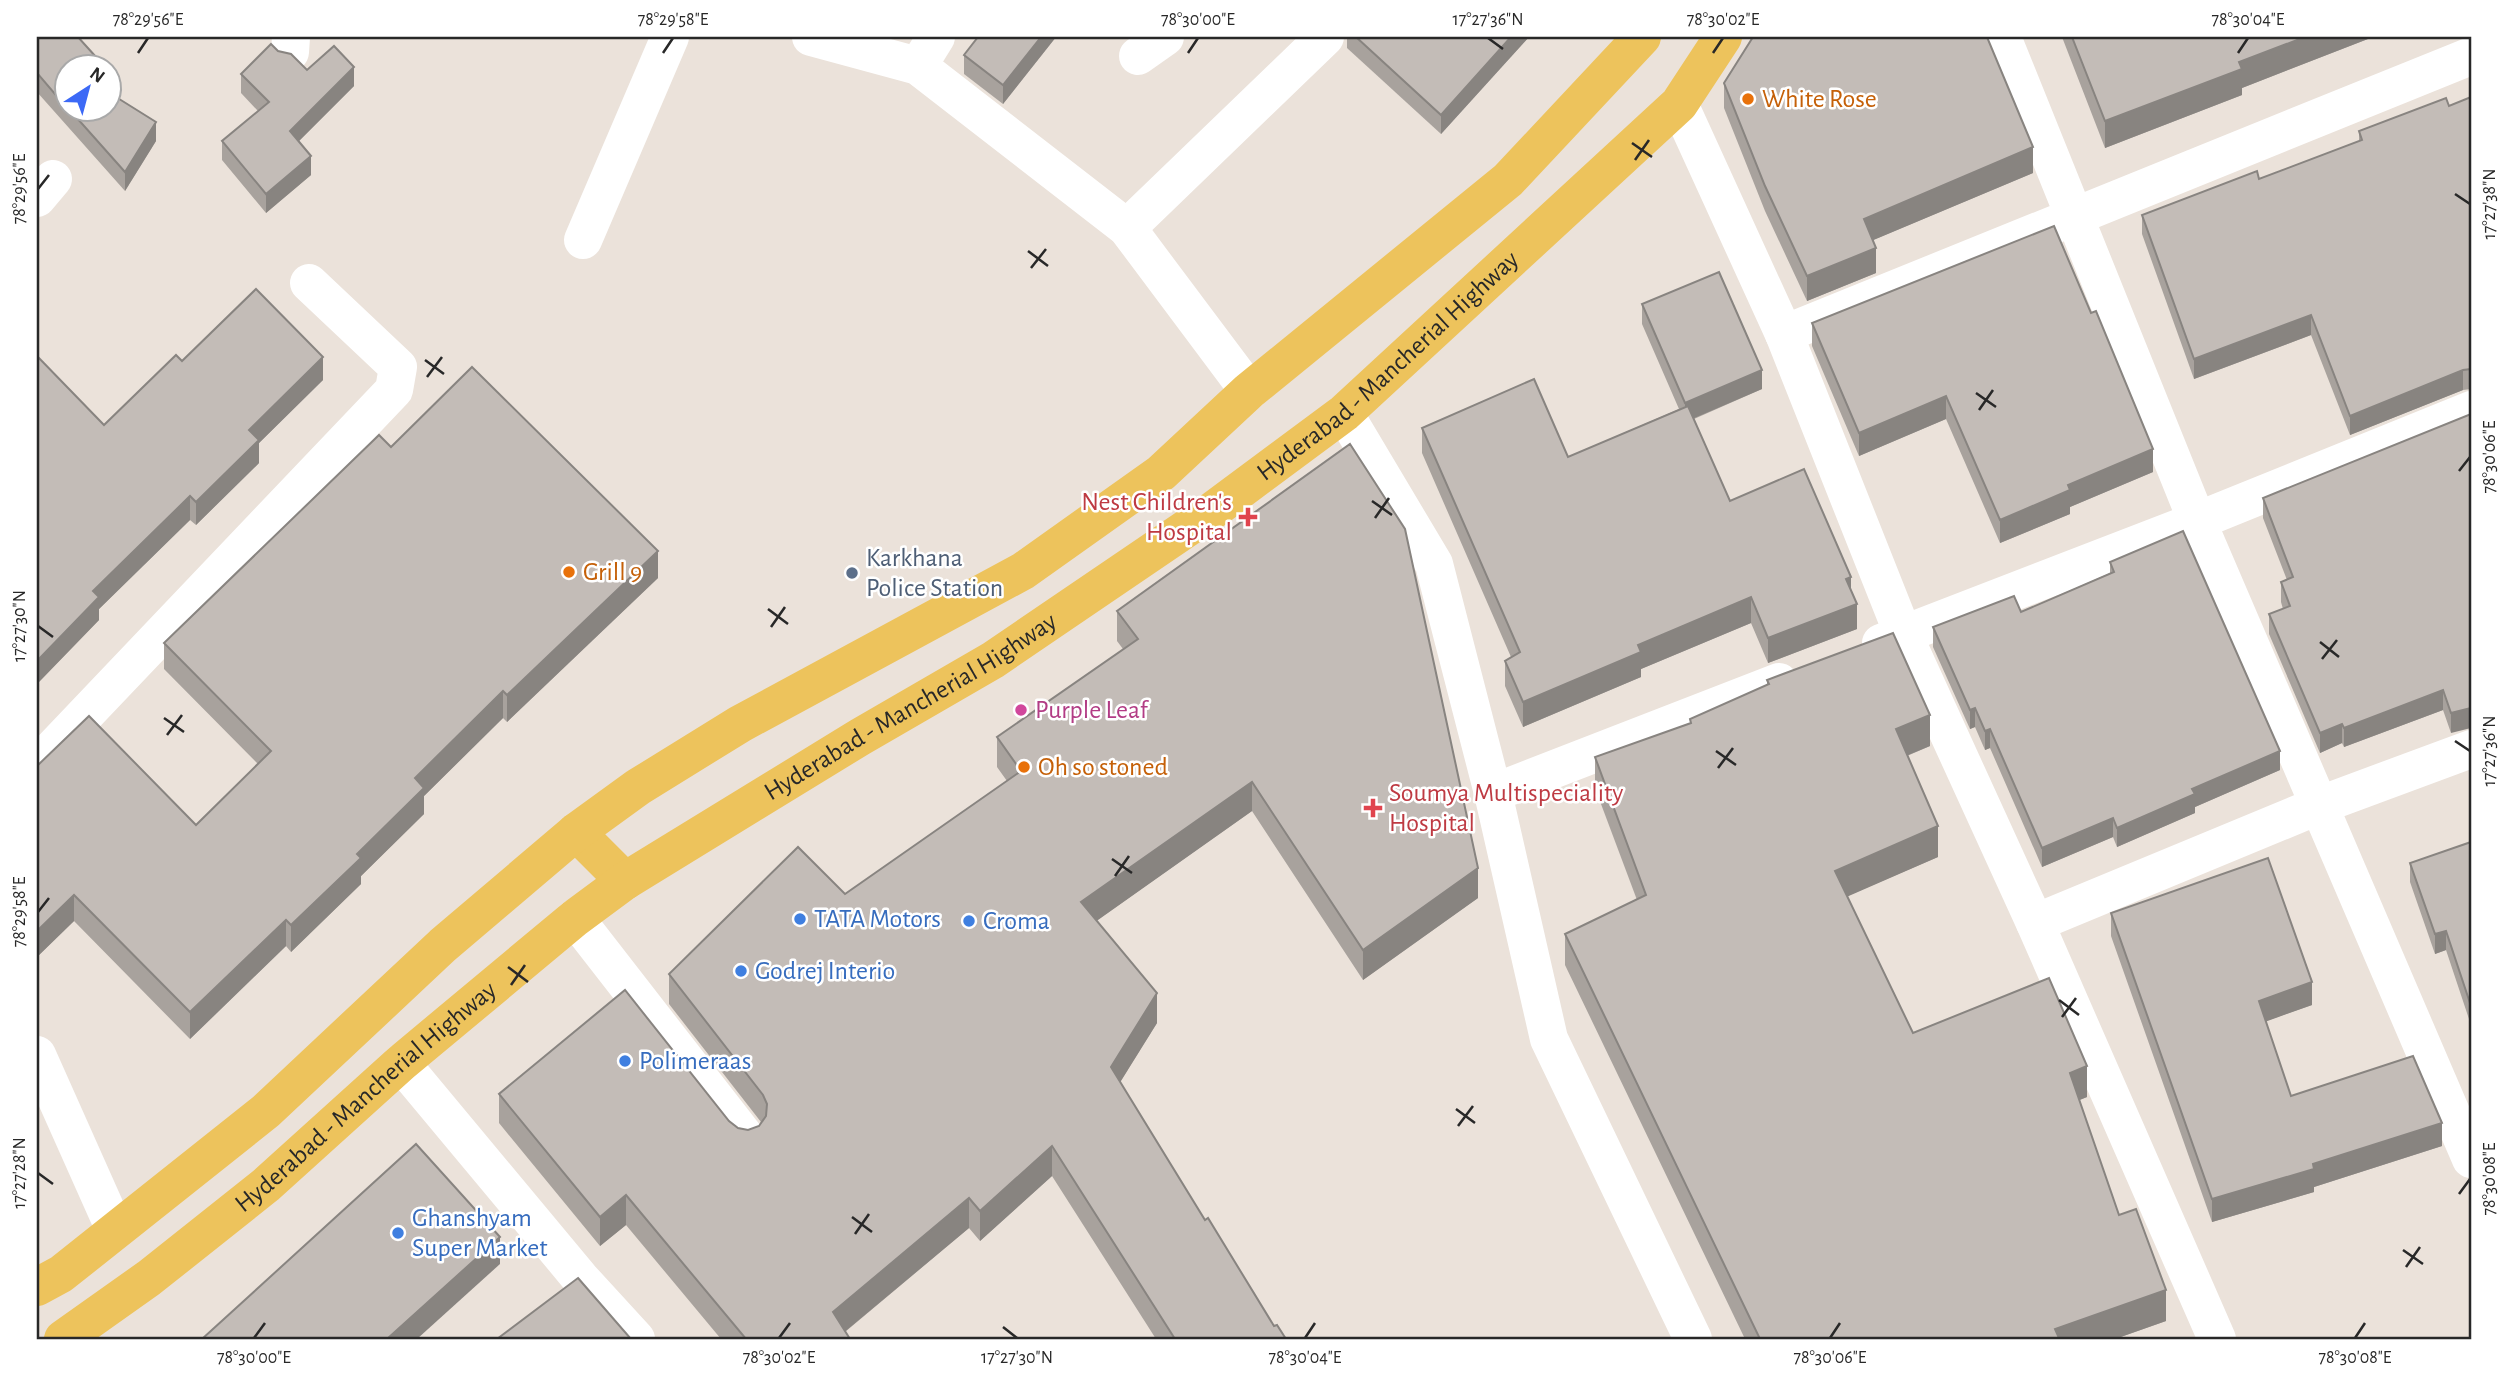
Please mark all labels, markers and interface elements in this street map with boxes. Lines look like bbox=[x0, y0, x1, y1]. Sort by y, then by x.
text: 78°29'56"E bbox=[113, 11, 184, 29]
text: 78°29'58"E bbox=[638, 11, 709, 29]
text: 78°30'00"E bbox=[1161, 11, 1235, 29]
text: 17°27'36"N bbox=[1453, 11, 1523, 29]
text: 78°30'02"E bbox=[1687, 11, 1760, 29]
text: 78°30'04"E bbox=[2211, 11, 2285, 29]
north arrow bbox=[52, 52, 122, 122]
text: N bbox=[86, 64, 108, 87]
place label: White Rose bbox=[1762, 86, 1877, 112]
marker: White Rose bbox=[1740, 91, 1756, 107]
text: 78°29'56"E bbox=[11, 153, 29, 224]
text: 17°27'38"N bbox=[2481, 169, 2499, 239]
street label: Hyderabad - Mancherial Highway bbox=[1252, 246, 1524, 486]
text: 78°30'06"E bbox=[2481, 420, 2499, 493]
place label: Nest Children's Hospital bbox=[1081, 489, 1232, 545]
marker: Nest Children's Hospital bbox=[1238, 507, 1258, 527]
place label: Karkhana Police Station bbox=[866, 545, 1003, 601]
place label: Grill 9 bbox=[583, 559, 642, 585]
marker: Grill 9 bbox=[561, 564, 577, 580]
marker: Karkhana Police Station bbox=[844, 565, 860, 581]
text: 17°27'30"N bbox=[11, 590, 29, 662]
street label: Hyderabad - Mancherial Highway bbox=[760, 608, 1061, 805]
place label: Purple Leaf bbox=[1035, 697, 1150, 723]
marker: Purple Leaf bbox=[1013, 702, 1029, 718]
text: 17°27'36"N bbox=[2481, 716, 2499, 786]
place label: Oh so stoned bbox=[1038, 754, 1168, 780]
marker: Oh so stoned bbox=[1016, 759, 1032, 775]
place label: Soumya Multispeciality Hospital bbox=[1389, 780, 1623, 836]
marker: Soumya Multispeciality Hospital bbox=[1363, 798, 1383, 818]
text: 78°29'58"E bbox=[11, 876, 29, 947]
place label: TATA Motors bbox=[814, 906, 941, 932]
place label: Croma bbox=[983, 908, 1050, 934]
marker: TATA Motors bbox=[792, 911, 808, 927]
marker: Croma bbox=[961, 913, 977, 929]
place label: Godrej Interio bbox=[755, 958, 895, 984]
marker: Godrej Interio bbox=[733, 963, 749, 979]
street label: Hyderabad - Mancherial Highway bbox=[230, 976, 501, 1217]
place label: Polimeraas bbox=[639, 1048, 751, 1074]
marker: Polimeraas bbox=[617, 1053, 633, 1069]
text: 17°27'28"N bbox=[11, 1137, 29, 1209]
text: 78°30'08"E bbox=[2481, 1142, 2499, 1215]
place label: Ghanshyam Super Market bbox=[412, 1205, 548, 1261]
marker: Ghanshyam Super Market bbox=[390, 1225, 406, 1241]
text: 78°30'00"E bbox=[217, 1349, 291, 1367]
text: 78°30'02"E bbox=[743, 1349, 816, 1367]
text: 17°27'30"N bbox=[981, 1349, 1053, 1367]
text: 78°30'04"E bbox=[1268, 1349, 1342, 1367]
text: 78°30'06"E bbox=[1794, 1349, 1867, 1367]
text: 78°30'08"E bbox=[2319, 1349, 2392, 1367]

